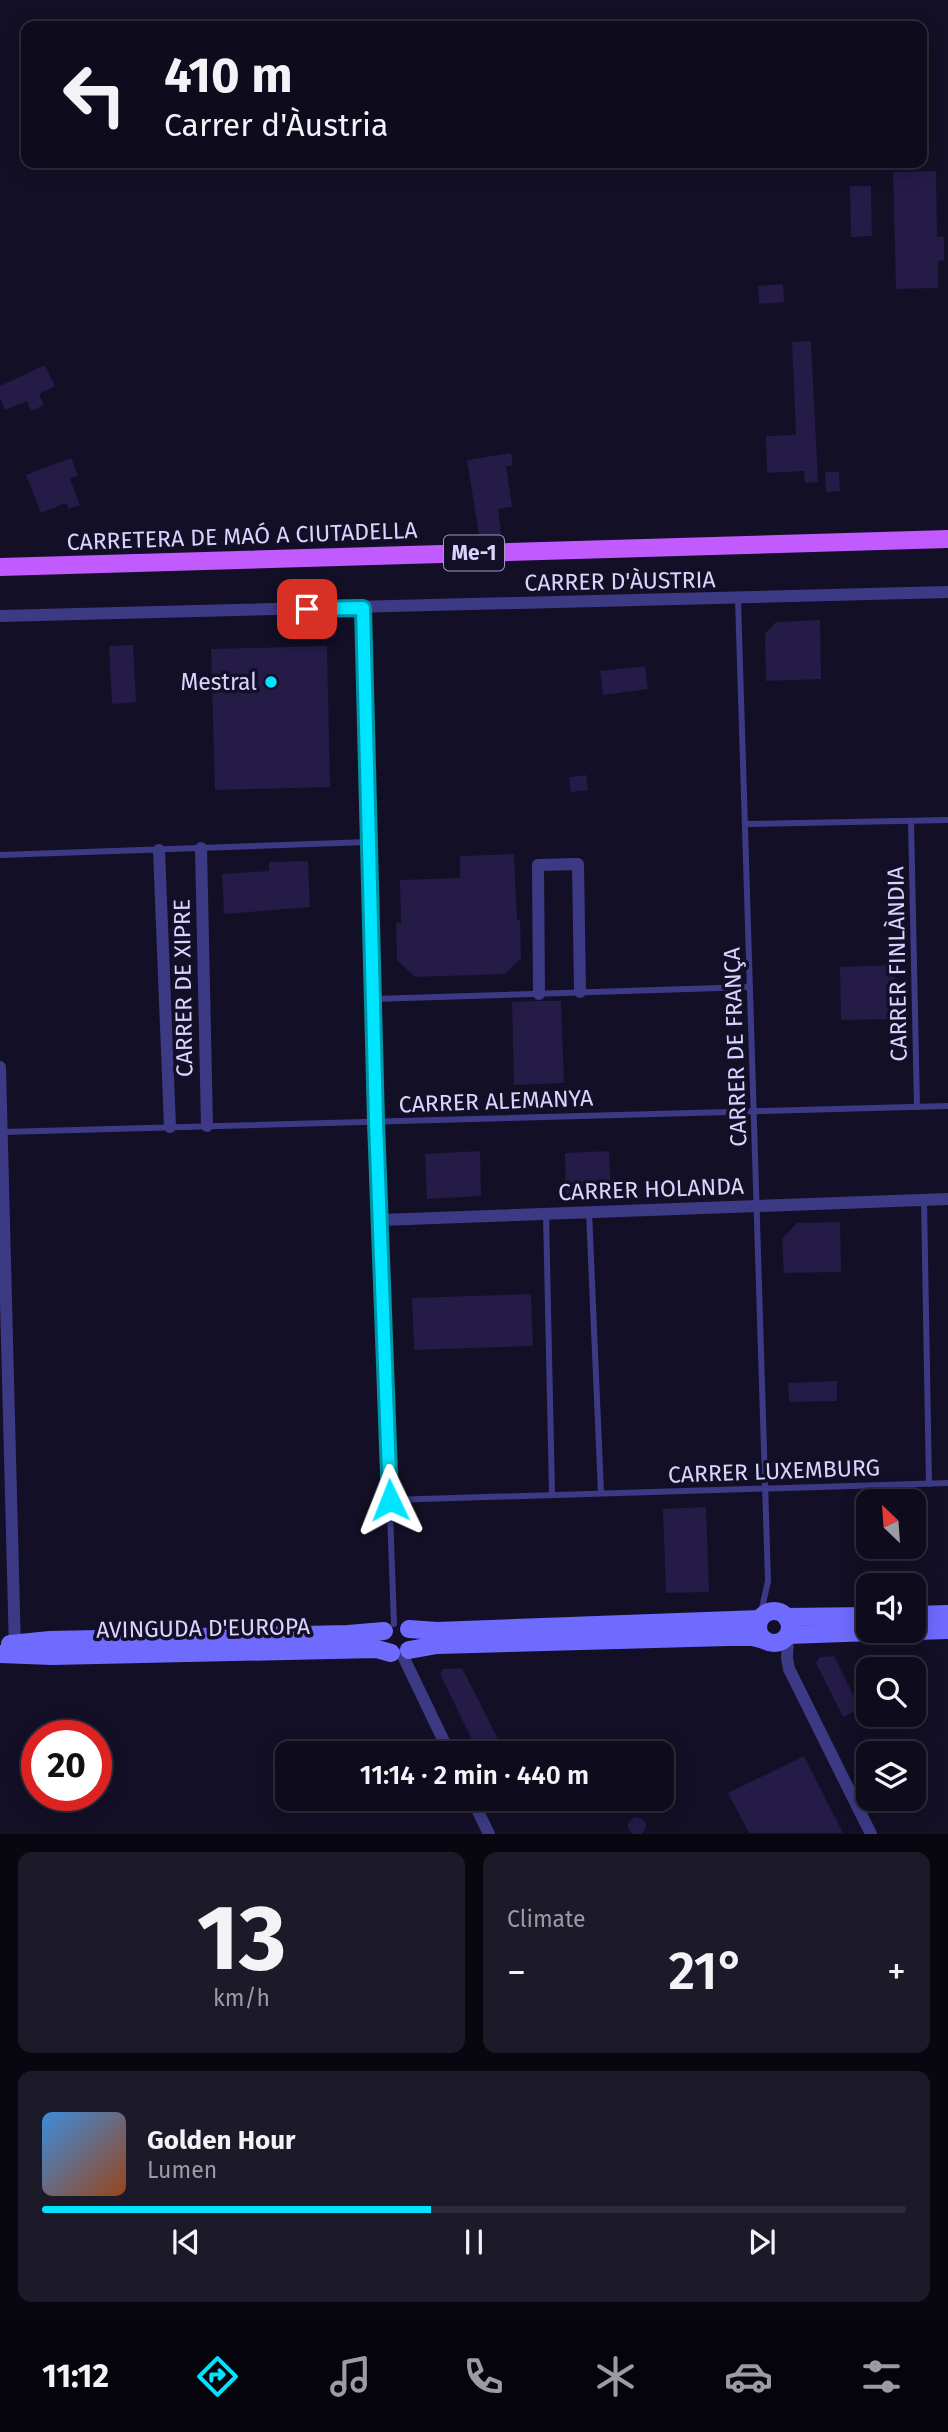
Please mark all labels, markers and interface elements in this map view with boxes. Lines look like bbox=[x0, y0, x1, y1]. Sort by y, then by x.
text: 410 m bbox=[164, 46, 293, 105]
icon: left bbox=[49, 49, 140, 140]
text: Carrer d'Àustria bbox=[164, 106, 388, 144]
street label: CARRETERA DE MAÓ A CIUTADELLA bbox=[66, 515, 419, 556]
road number: Me-1 bbox=[444, 536, 504, 570]
street label: CARRER D'ÀUSTRIA bbox=[524, 564, 717, 597]
pin bbox=[277, 579, 337, 639]
icon: arrive bbox=[288, 590, 326, 628]
place label: Mestral bbox=[180, 668, 257, 696]
marker: Mestral bbox=[263, 674, 279, 690]
street label: CARRER FINLÀNDIA bbox=[880, 865, 913, 1062]
street label: CARRER DE XIPRE bbox=[167, 899, 199, 1077]
street label: CARRER DE FRANÇA bbox=[717, 946, 752, 1147]
street label: CARRER ALEMANYA bbox=[398, 1084, 595, 1118]
street label: CARRER HOLANDA bbox=[558, 1172, 745, 1206]
street label: CARRER LUXEMBURG bbox=[667, 1453, 881, 1489]
position arrow bbox=[353, 1463, 427, 1537]
north arrow bbox=[856, 1489, 926, 1559]
map controls bbox=[856, 1489, 926, 1811]
button: sound bbox=[856, 1573, 926, 1643]
street label: AVINGUDA D'EUROPA bbox=[96, 1612, 311, 1644]
button: search bbox=[856, 1657, 926, 1727]
speed limit sign: 20 bbox=[21, 1720, 112, 1811]
button: layers bbox=[856, 1741, 926, 1811]
text: 11:14 · 2 min · 440 m bbox=[360, 1760, 589, 1791]
text: 13 bbox=[197, 1884, 286, 1993]
text: Climate bbox=[507, 1905, 586, 1933]
text: 21° bbox=[668, 1940, 745, 2003]
text: − bbox=[507, 1949, 526, 1995]
text: + bbox=[887, 1949, 906, 1995]
text: km/h bbox=[213, 1984, 270, 2012]
text: Golden Hour bbox=[147, 2125, 295, 2156]
text: Lumen bbox=[147, 2156, 217, 2184]
icon: previous bbox=[167, 2223, 205, 2261]
icon: pause bbox=[455, 2223, 493, 2261]
icon: next bbox=[743, 2223, 781, 2261]
icon: directions bbox=[193, 2352, 242, 2401]
icon: music bbox=[326, 2352, 375, 2401]
icon: phone bbox=[459, 2352, 508, 2401]
icon: climate bbox=[591, 2352, 640, 2401]
icon: car bbox=[724, 2352, 773, 2401]
icon: filters bbox=[857, 2352, 906, 2401]
text: 11:12 bbox=[42, 2357, 109, 2395]

